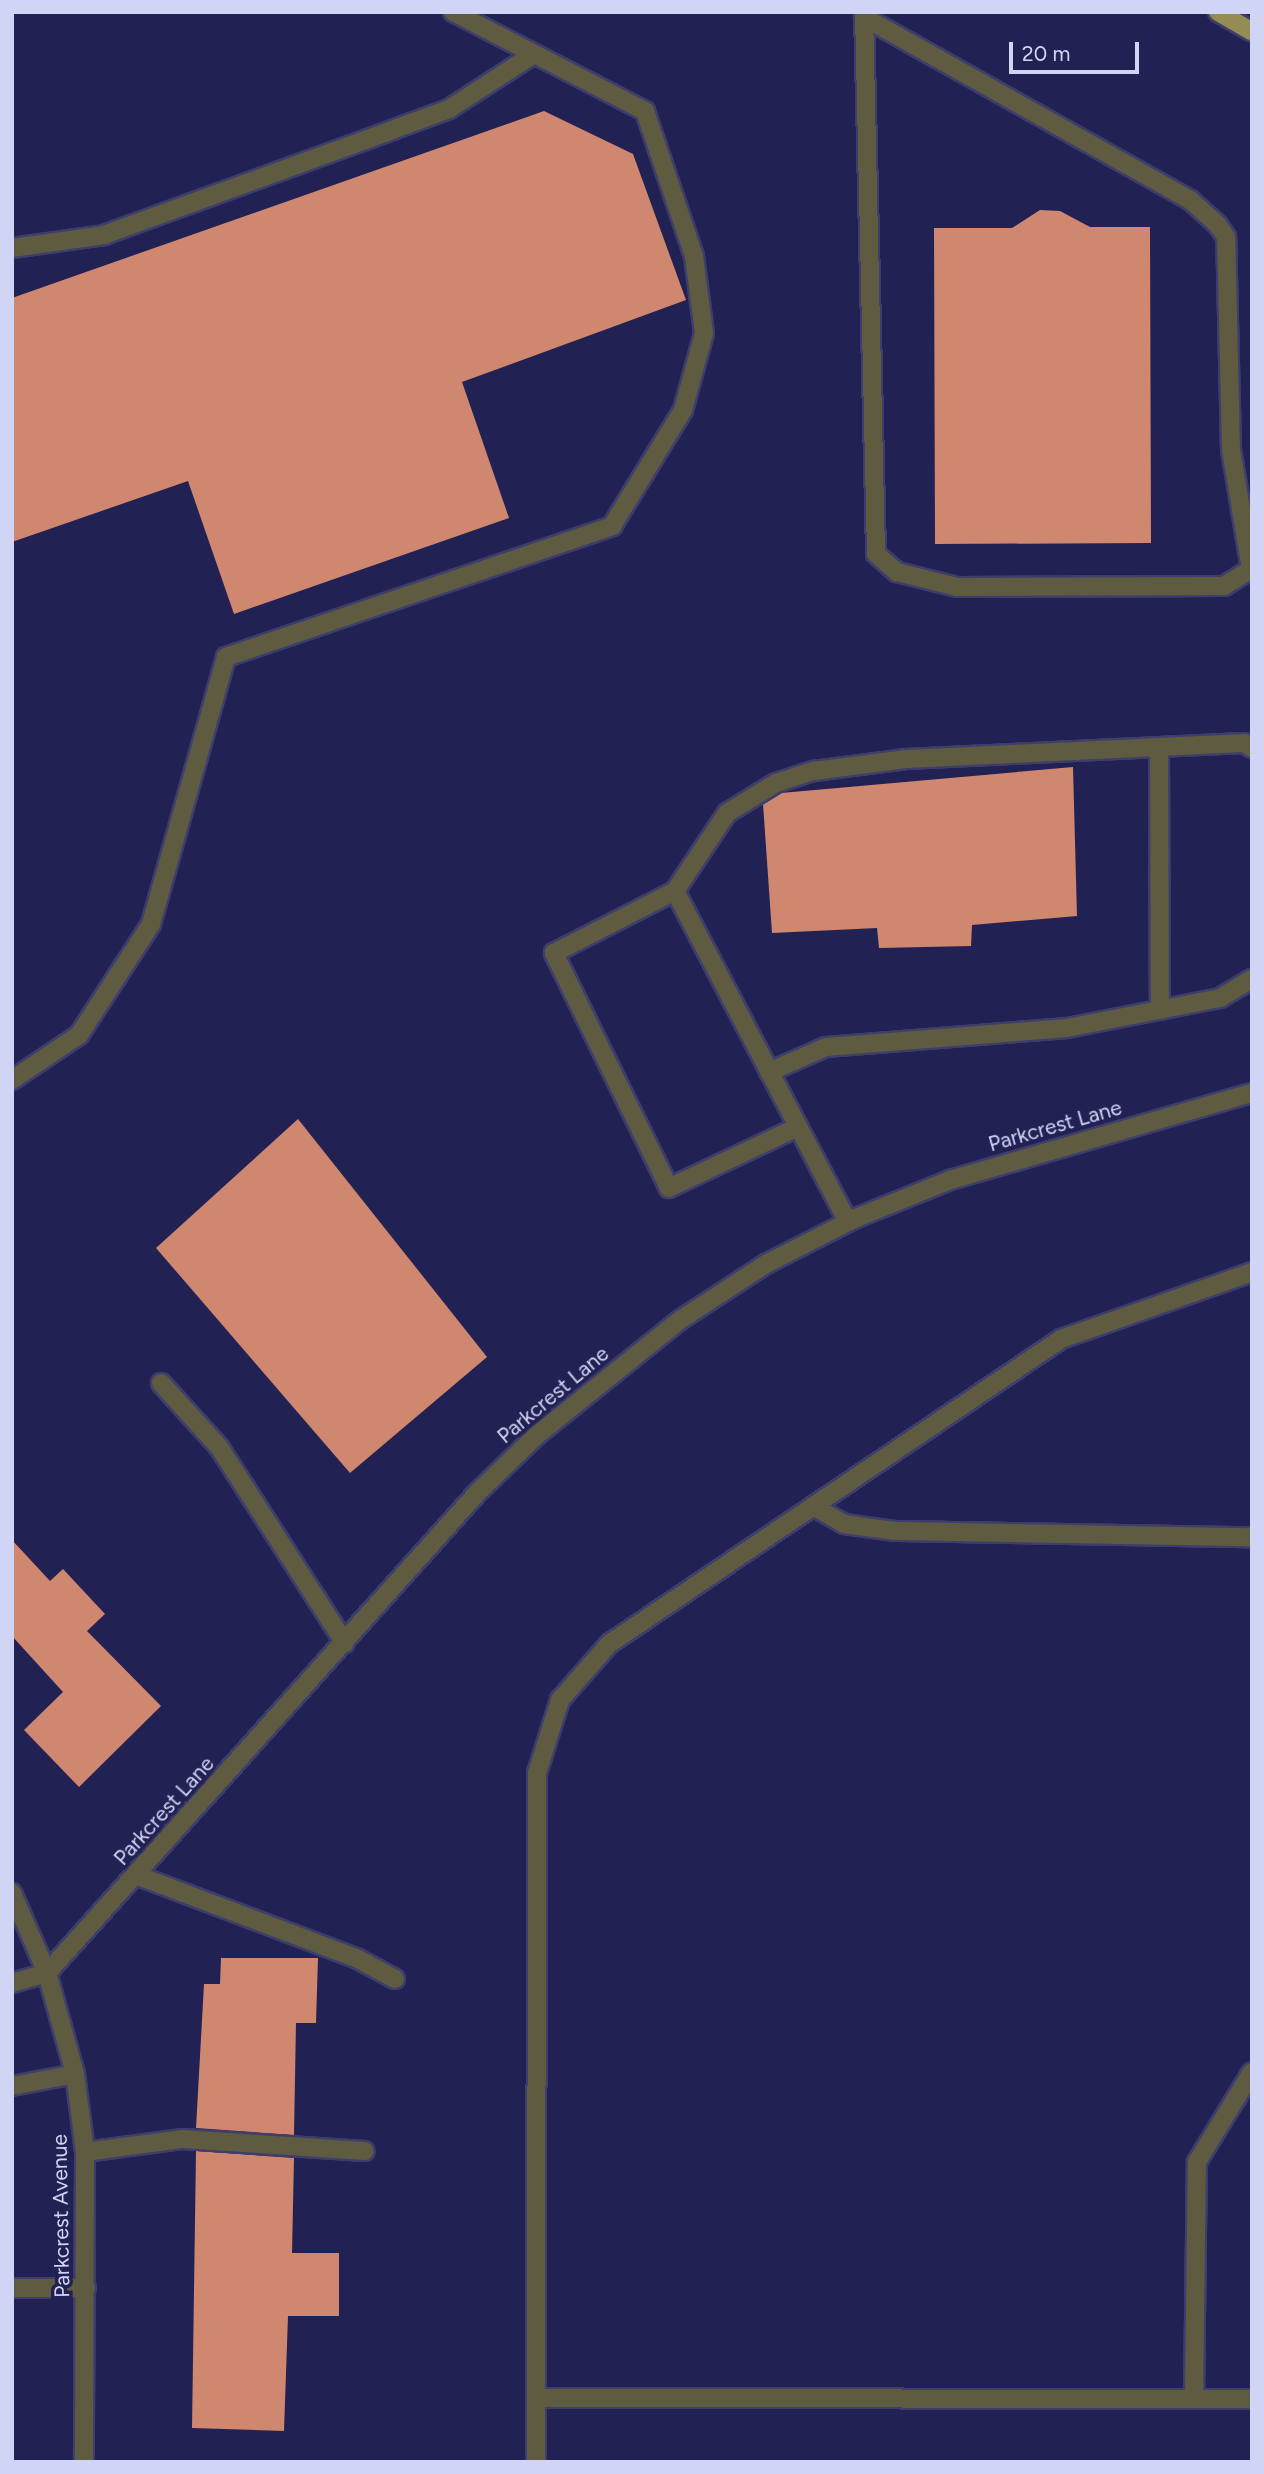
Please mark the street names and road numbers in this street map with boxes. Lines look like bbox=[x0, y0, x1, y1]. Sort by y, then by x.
street label: Parkcrest Lane bbox=[986, 1095, 1124, 1157]
street label: Parkcrest Lane bbox=[492, 1341, 614, 1449]
street label: Parkcrest Lane bbox=[109, 1752, 219, 1870]
street label: Parkcrest Avenue bbox=[47, 2134, 75, 2298]

